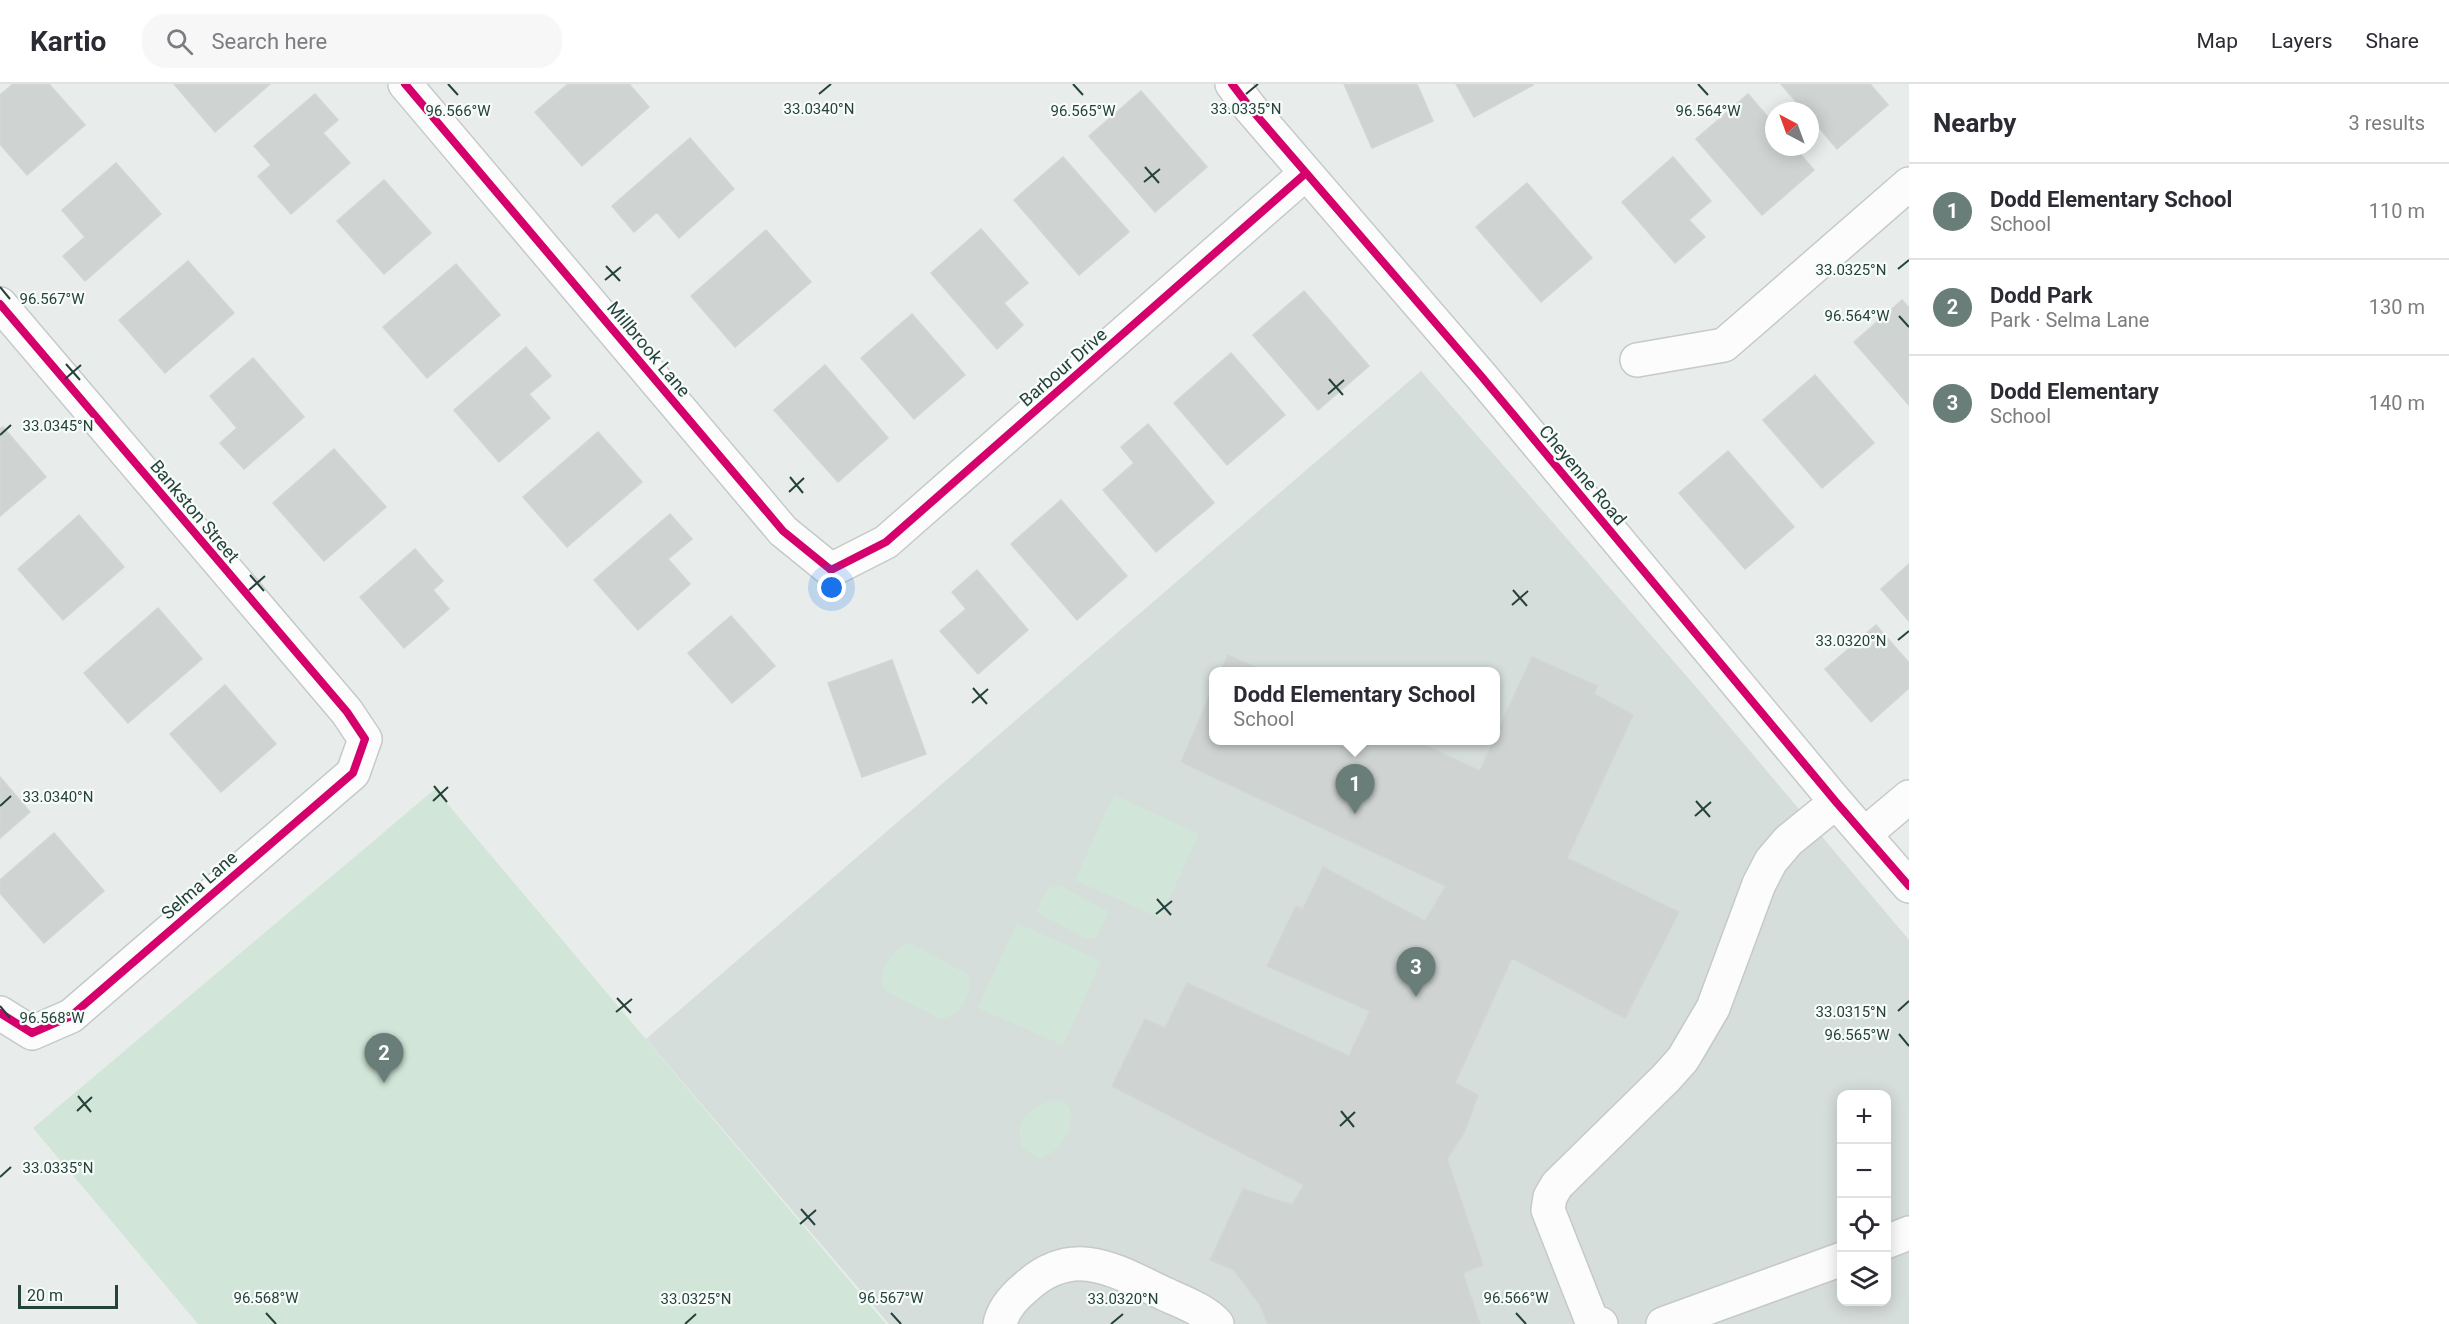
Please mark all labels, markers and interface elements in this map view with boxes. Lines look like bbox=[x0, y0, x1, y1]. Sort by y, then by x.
search box bbox=[142, 14, 562, 68]
text: Kartio bbox=[30, 25, 106, 58]
icon: search bbox=[163, 25, 196, 58]
text: Search here bbox=[211, 29, 327, 54]
text: Map bbox=[2196, 29, 2238, 53]
text: Layers bbox=[2271, 29, 2332, 53]
text: Share bbox=[2365, 29, 2419, 53]
text: 33.0340°N bbox=[784, 100, 854, 118]
text: 33.0335°N bbox=[1211, 100, 1281, 118]
text: 96.566°W bbox=[425, 102, 491, 120]
text: 96.565°W bbox=[1050, 102, 1116, 120]
text: 96.564°W bbox=[1675, 102, 1741, 120]
north arrow bbox=[1765, 102, 1819, 156]
text: Nearby bbox=[1933, 108, 2016, 138]
text: 3 results bbox=[2349, 111, 2425, 135]
text: Dodd Elementary School bbox=[1990, 187, 2232, 212]
text: 1 bbox=[1947, 199, 1958, 223]
text: 110 m bbox=[2369, 199, 2425, 223]
text: School bbox=[1990, 212, 2051, 236]
text: 33.0325°N bbox=[1816, 261, 1886, 279]
text: Dodd Park bbox=[1990, 283, 2093, 308]
text: 96.567°W bbox=[19, 290, 85, 308]
text: 2 bbox=[1947, 295, 1958, 319]
text: 130 m bbox=[2369, 295, 2425, 319]
street label: Millbrook Lane bbox=[603, 297, 695, 401]
text: 96.564°W bbox=[1824, 307, 1890, 325]
text: Park · Selma Lane bbox=[1990, 308, 2149, 332]
street label: Barbour Drive bbox=[1015, 324, 1111, 410]
text: Dodd Elementary bbox=[1990, 379, 2159, 404]
text: 3 bbox=[1947, 391, 1958, 415]
text: 140 m bbox=[2369, 391, 2425, 415]
text: School bbox=[1990, 404, 2051, 428]
text: 33.0345°N bbox=[23, 417, 93, 435]
street label: Cheyenne Road bbox=[1535, 421, 1631, 529]
street label: Bankston Street bbox=[146, 456, 244, 567]
your location bbox=[817, 573, 846, 602]
text: 33.0320°N bbox=[1816, 632, 1886, 650]
popup bbox=[1209, 667, 1500, 745]
text: Dodd Elementary School bbox=[1233, 682, 1476, 707]
text: School bbox=[1233, 707, 1294, 731]
pin: 1 bbox=[1336, 764, 1374, 814]
text: 33.0340°N bbox=[23, 788, 93, 806]
street label: Selma Lane bbox=[157, 846, 241, 924]
pin: 3 bbox=[1396, 948, 1436, 997]
text: 33.0315°N bbox=[1816, 1003, 1886, 1021]
text: 96.568°W bbox=[19, 1009, 85, 1027]
text: 96.565°W bbox=[1824, 1026, 1890, 1044]
pin: 2 bbox=[364, 1034, 404, 1083]
map controls bbox=[1837, 1090, 1891, 1306]
button: + bbox=[1837, 1090, 1891, 1144]
button: − bbox=[1837, 1144, 1891, 1198]
text: 33.0335°N bbox=[23, 1159, 93, 1177]
button: locate bbox=[1837, 1198, 1891, 1252]
button: layers bbox=[1837, 1252, 1891, 1306]
scale bar bbox=[18, 1282, 118, 1310]
text: 20 m bbox=[27, 1286, 63, 1305]
text: 96.568°W bbox=[233, 1289, 299, 1307]
text: 96.567°W bbox=[858, 1289, 924, 1307]
text: 96.566°W bbox=[1483, 1289, 1549, 1307]
text: 33.0325°N bbox=[661, 1290, 731, 1308]
text: 33.0320°N bbox=[1088, 1290, 1158, 1308]

